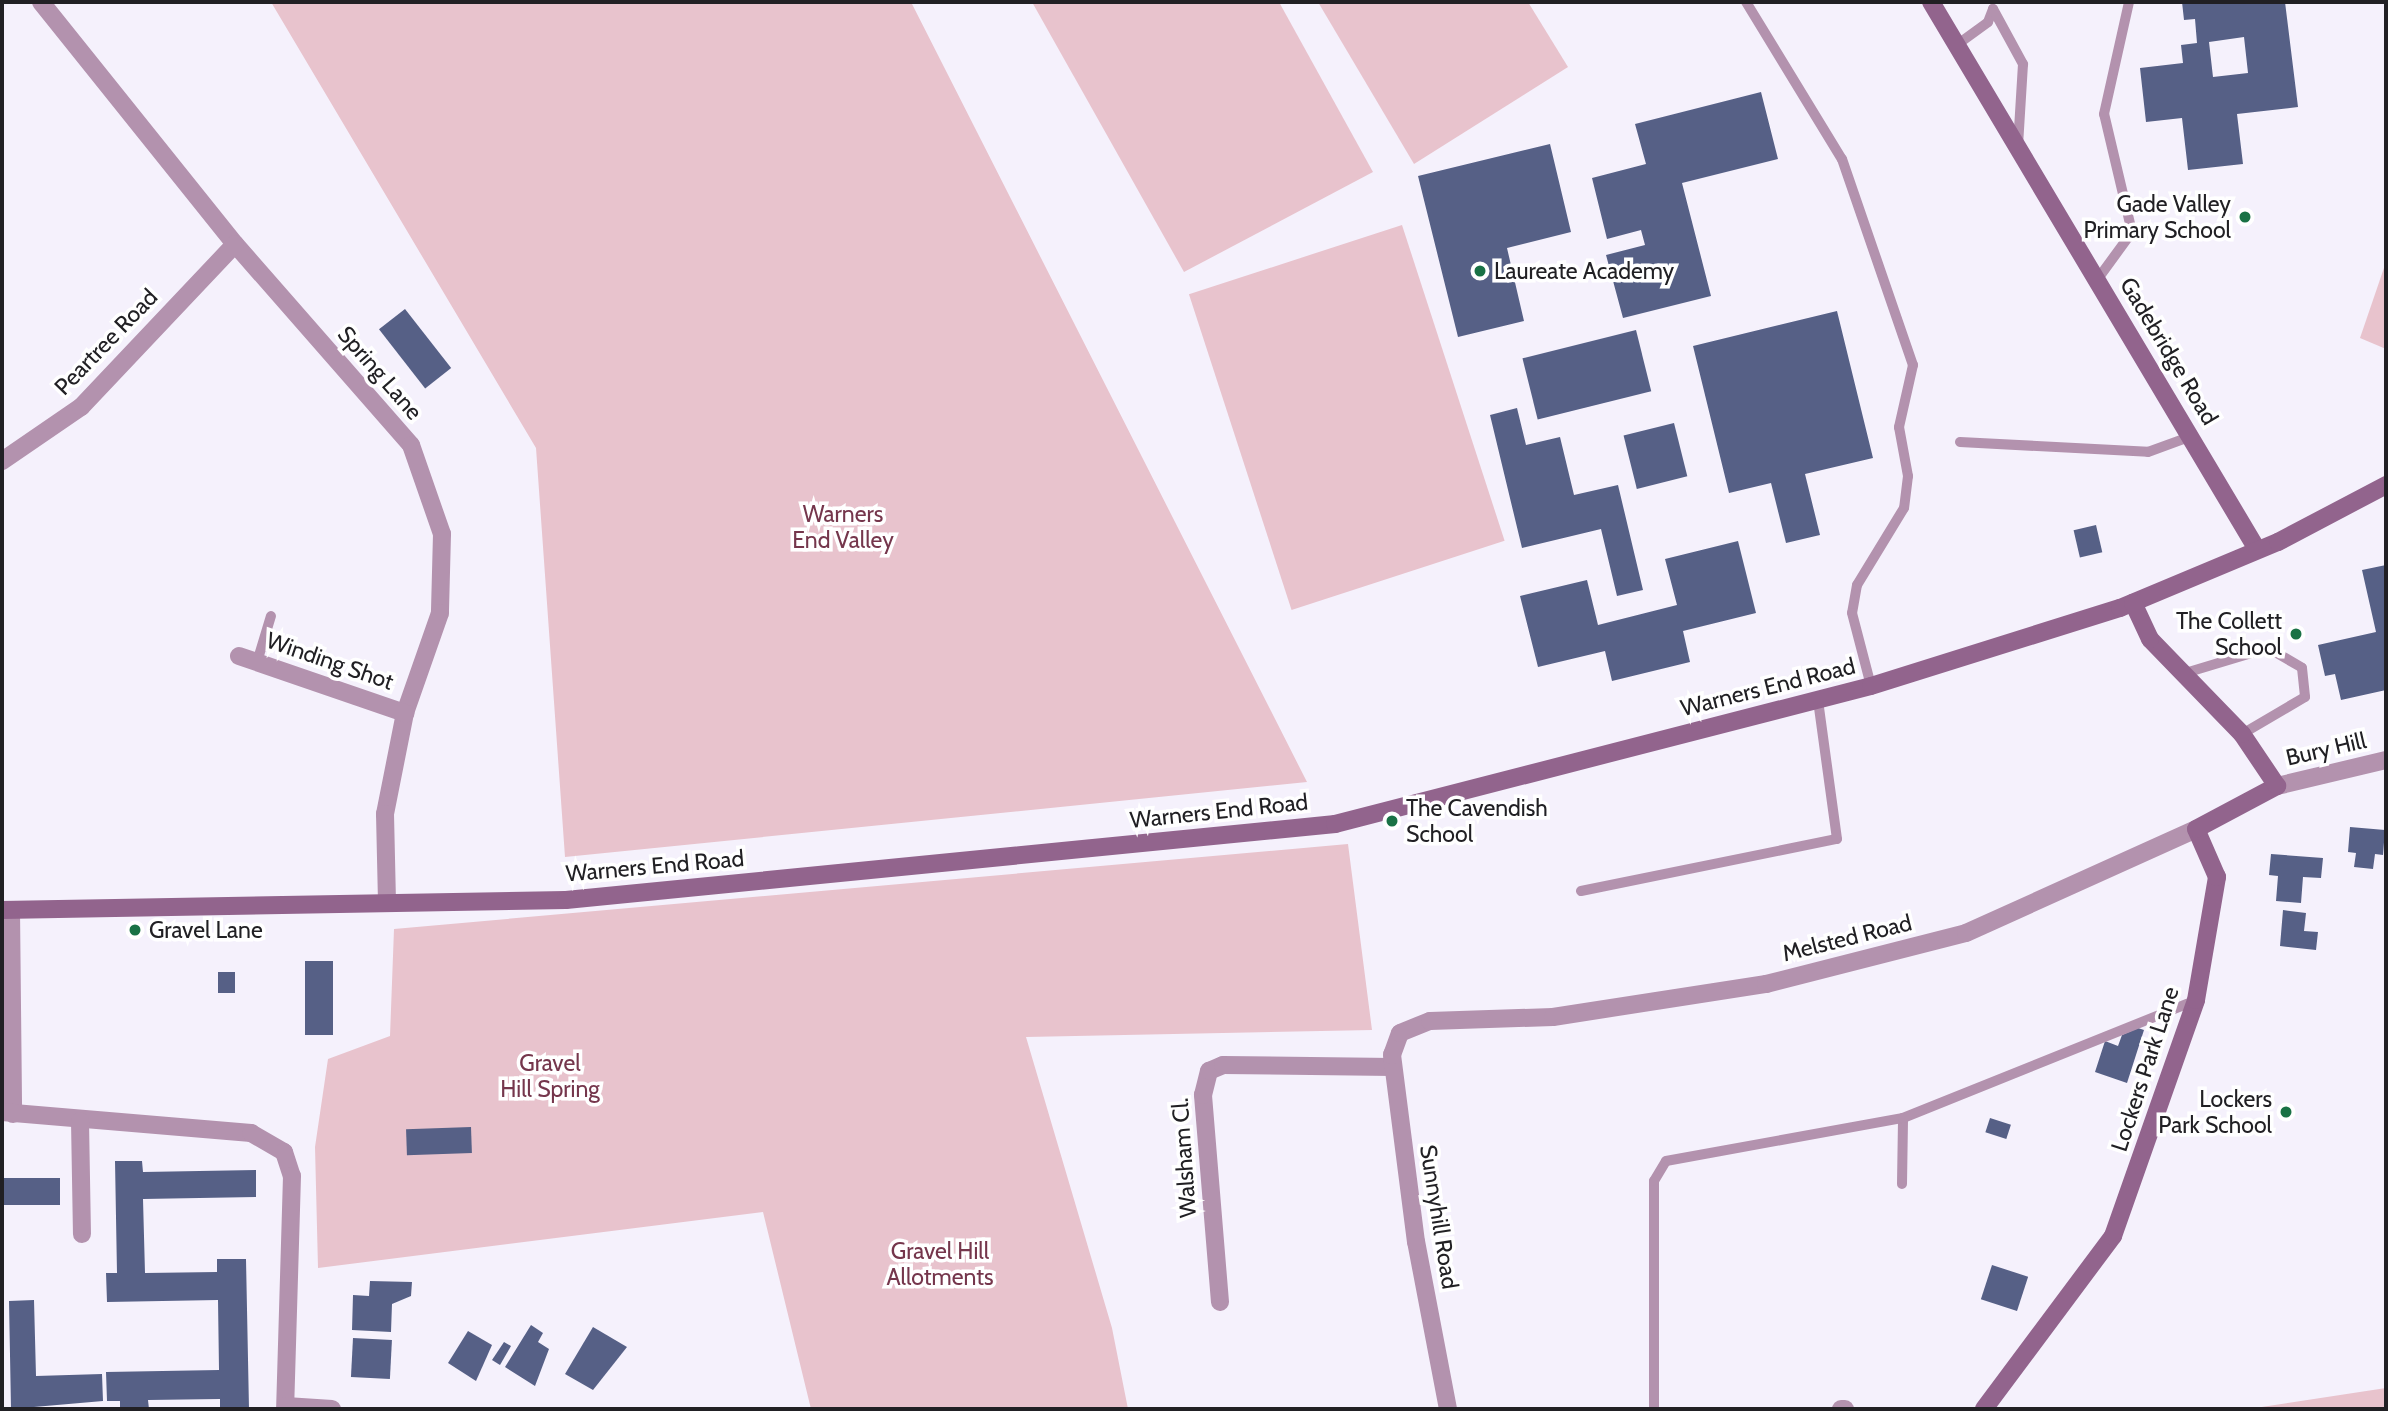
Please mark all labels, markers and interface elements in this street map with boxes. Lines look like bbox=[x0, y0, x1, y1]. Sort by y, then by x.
place label: Gade Valley Primary School bbox=[2084, 190, 2231, 244]
marker: Gade Valley Primary School bbox=[2237, 209, 2253, 225]
place label: Laureate Academy bbox=[1494, 257, 1674, 285]
marker: Laureate Academy bbox=[1472, 263, 1488, 279]
street label: Gadebridge Road bbox=[2114, 272, 2224, 430]
street label: Peartree Road bbox=[49, 283, 163, 401]
street label: Spring Lane bbox=[332, 321, 428, 425]
park label: Warners End Valley bbox=[792, 500, 894, 554]
place label: The Collett School bbox=[2176, 607, 2282, 661]
street label: Winding Shot bbox=[263, 626, 397, 696]
marker: The Collett School bbox=[2288, 626, 2304, 642]
street label: Warners End Road bbox=[1678, 652, 1858, 722]
street label: Bury Hill bbox=[2283, 726, 2369, 772]
street label: Warners End Road bbox=[1129, 788, 1309, 834]
place label: The Cavendish School bbox=[1406, 794, 1548, 848]
marker: The Cavendish School bbox=[1384, 813, 1400, 829]
street label: Warners End Road bbox=[565, 844, 745, 888]
street label: Melsted Road bbox=[1779, 909, 1915, 967]
place label: Gravel Lane bbox=[149, 916, 263, 944]
marker: Gravel Lane bbox=[127, 922, 143, 938]
street label: Lockers Park Lane bbox=[2105, 983, 2185, 1155]
park label: Gravel Hill Spring bbox=[500, 1049, 600, 1103]
place label: Lockers Park School bbox=[2158, 1085, 2272, 1139]
street label: Walsham Cl. bbox=[1166, 1097, 1202, 1219]
marker: Lockers Park School bbox=[2278, 1104, 2294, 1120]
street label: Sunnyhill Road bbox=[1414, 1143, 1464, 1291]
park label: Gravel Hill Allotments bbox=[887, 1237, 993, 1291]

